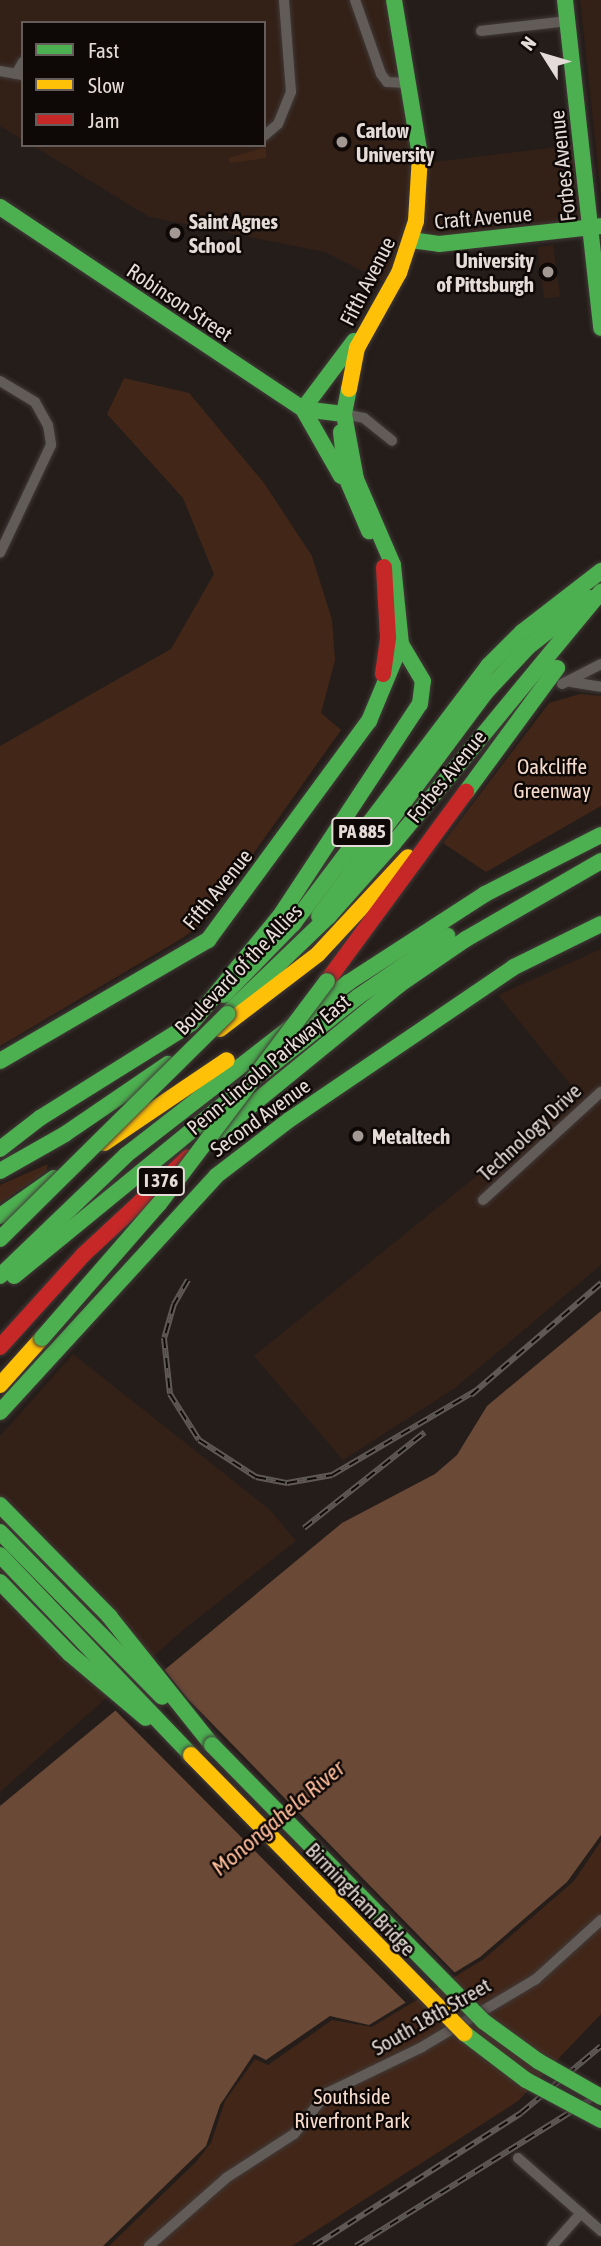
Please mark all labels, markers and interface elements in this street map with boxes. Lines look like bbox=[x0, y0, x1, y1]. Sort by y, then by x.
legend bbox=[21, 21, 266, 147]
north arrow bbox=[510, 21, 580, 91]
text: N bbox=[516, 32, 540, 54]
text: Fast bbox=[88, 38, 119, 62]
text: Slow bbox=[88, 73, 124, 97]
text: Jam bbox=[88, 108, 120, 132]
street label: Forbes Avenue bbox=[544, 109, 580, 223]
place label: Carlow University bbox=[356, 117, 435, 167]
marker: Carlow University bbox=[334, 134, 350, 150]
street label: Craft Avenue bbox=[433, 200, 533, 234]
place label: Saint Agnes School bbox=[189, 208, 278, 258]
marker: Saint Agnes School bbox=[167, 225, 183, 241]
street label: Fifth Avenue bbox=[334, 232, 400, 330]
place label: University of Pittsburgh bbox=[436, 247, 534, 297]
street label: Robinson Street bbox=[122, 258, 238, 346]
marker: University of Pittsburgh bbox=[540, 264, 556, 280]
street label: Forbes Avenue bbox=[401, 725, 491, 827]
park label: Oakcliffe Greenway bbox=[513, 753, 591, 803]
road number: PA 885 bbox=[330, 817, 394, 848]
street label: Fifth Avenue bbox=[177, 844, 257, 934]
street label: Boulevard of the Allies bbox=[169, 898, 307, 1040]
street label: Penn-Lincoln Parkway East bbox=[181, 988, 355, 1140]
street label: Second Avenue bbox=[205, 1072, 315, 1162]
street label: Technology Drive bbox=[472, 1078, 586, 1186]
place label: Metaltech bbox=[372, 1123, 450, 1149]
marker: Metaltech bbox=[350, 1128, 366, 1144]
road number: I 376 bbox=[136, 1166, 186, 1196]
water label: Monongahela River bbox=[206, 1754, 350, 1882]
street label: Birmingham Bridge bbox=[301, 1837, 421, 1961]
street label: South 18th Street bbox=[367, 1972, 495, 2060]
park label: Southside Riverfront Park bbox=[294, 2083, 410, 2133]

